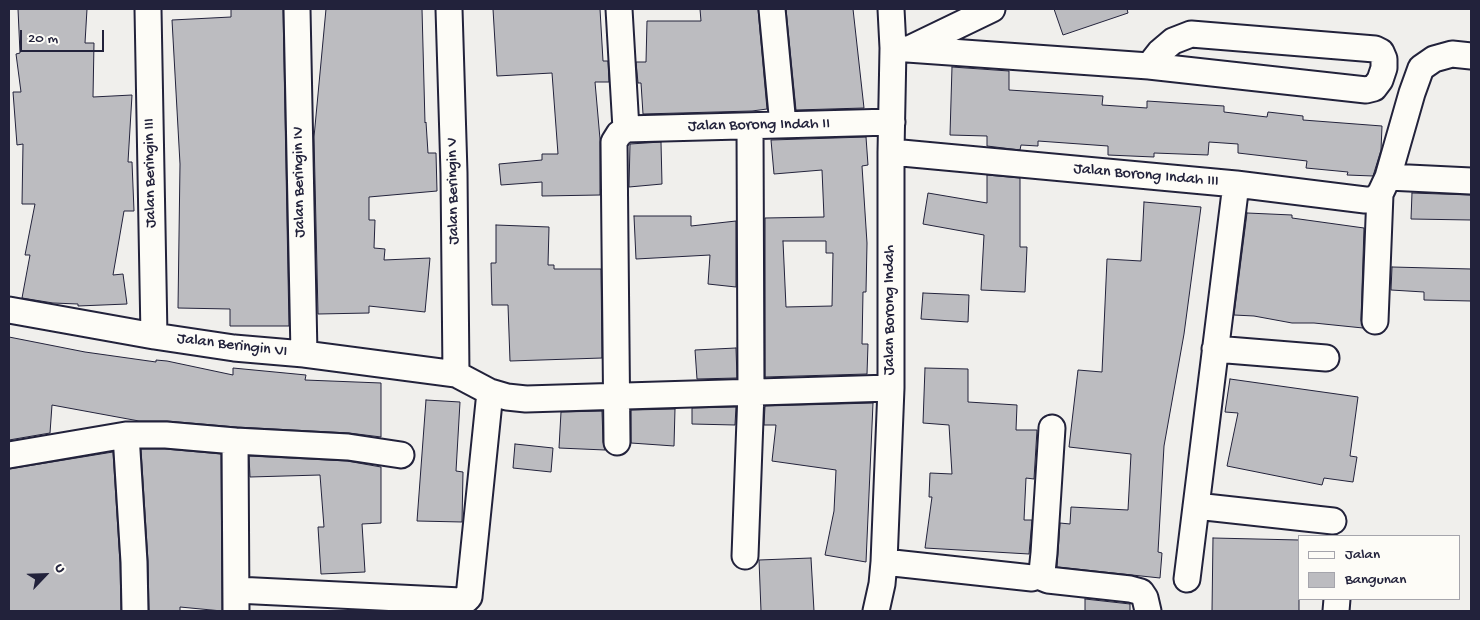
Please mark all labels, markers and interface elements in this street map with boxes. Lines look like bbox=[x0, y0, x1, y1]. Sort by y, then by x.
scale bar bbox=[22, 20, 106, 52]
text: 20 m bbox=[28, 30, 58, 48]
street label: Jalan Borong Indah II bbox=[688, 115, 830, 137]
street label: Jalan Beringin III bbox=[140, 118, 162, 228]
street label: Jalan Beringin IV bbox=[289, 126, 311, 238]
street label: Jalan Beringin V bbox=[443, 137, 465, 245]
street label: Jalan Borong Indah III bbox=[1073, 160, 1219, 192]
street label: Jalan Borong Indah bbox=[881, 245, 901, 375]
street label: Jalan Beringin VI bbox=[176, 330, 288, 362]
legend bbox=[1298, 535, 1460, 600]
text: Jalan bbox=[1345, 546, 1380, 564]
north arrow bbox=[20, 550, 70, 600]
text: U bbox=[50, 562, 69, 576]
text: Bangunan bbox=[1345, 571, 1406, 589]

